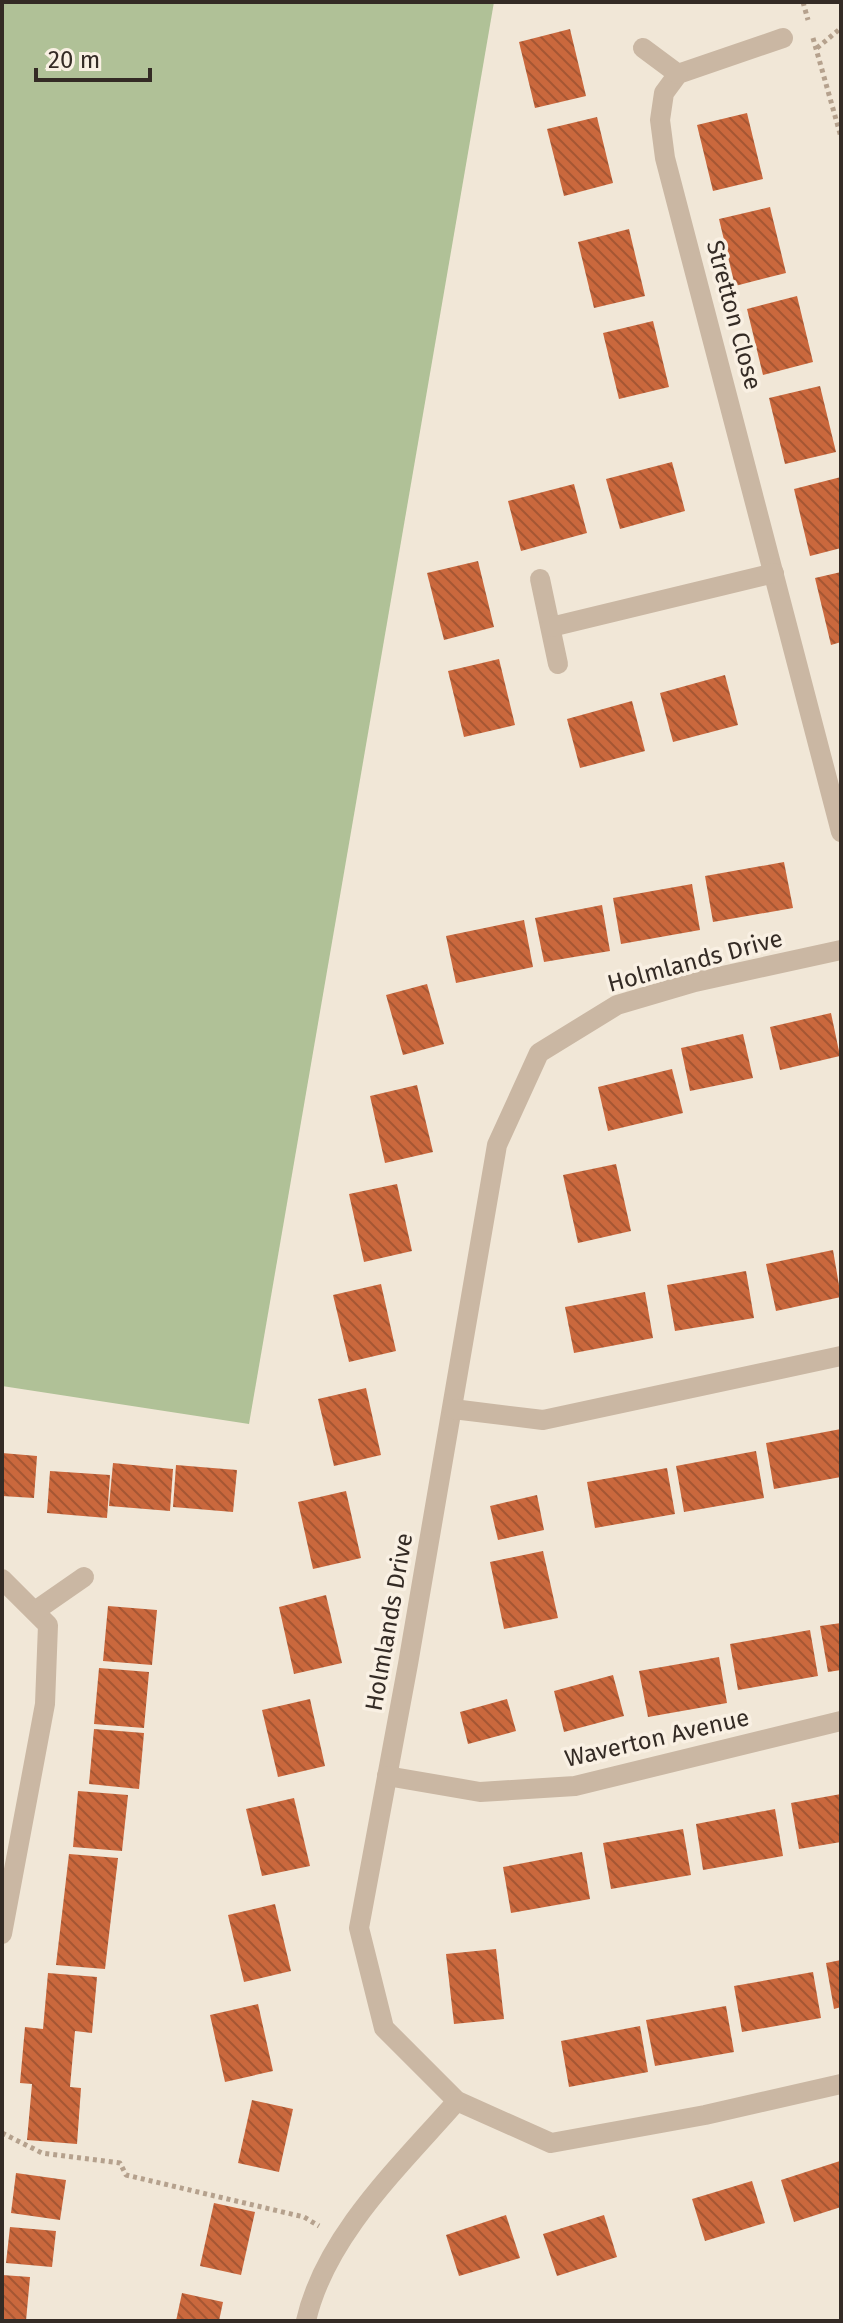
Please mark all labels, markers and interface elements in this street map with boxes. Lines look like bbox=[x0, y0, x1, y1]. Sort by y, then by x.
scale bar bbox=[36, 32, 150, 82]
text: 20 m bbox=[48, 46, 100, 74]
street label: Stretton Close bbox=[701, 237, 767, 393]
street label: Holmlands Drive bbox=[604, 924, 786, 998]
street label: Holmlands Drive bbox=[360, 1531, 418, 1713]
street label: Waverton Avenue bbox=[562, 1703, 752, 1773]

